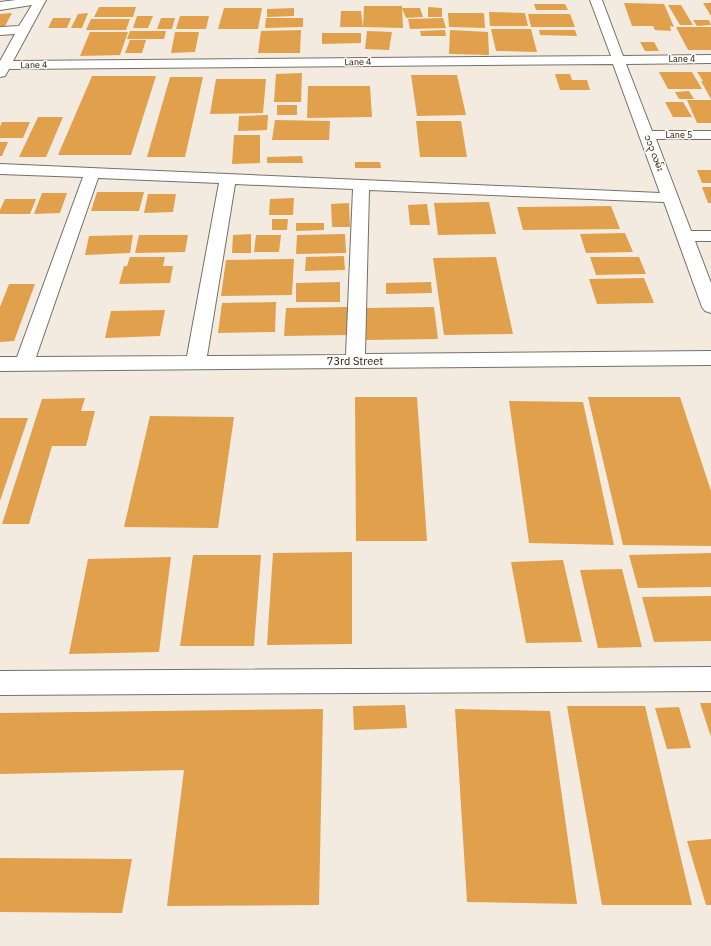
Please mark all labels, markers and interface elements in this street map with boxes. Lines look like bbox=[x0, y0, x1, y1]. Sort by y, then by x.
street label: Lane 4 bbox=[669, 53, 695, 64]
street label: Lane 4 bbox=[344, 56, 372, 67]
street label: Lane 4 bbox=[20, 59, 48, 70]
street label: Lane 5 bbox=[666, 129, 692, 140]
street label: ၁၁၃ လမ်း bbox=[641, 133, 666, 173]
street label: 73rd Street bbox=[327, 354, 383, 368]

